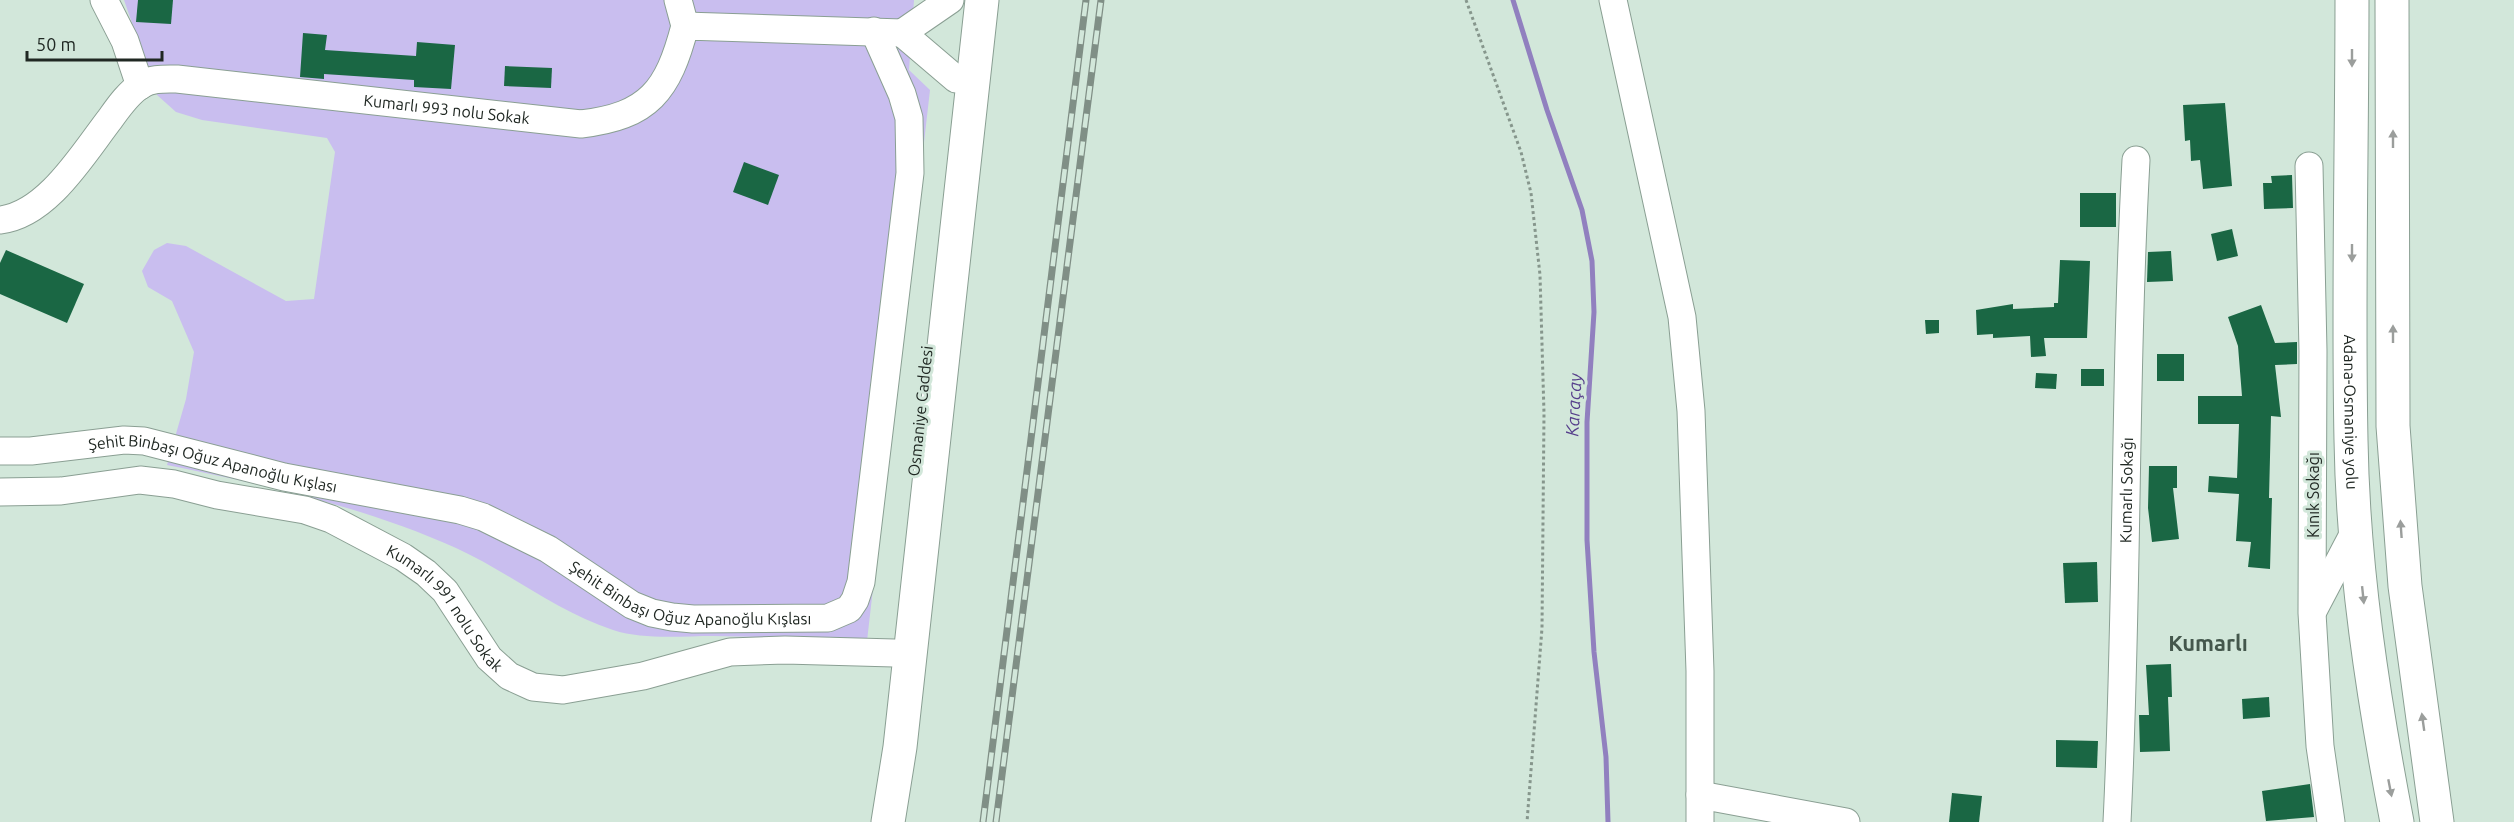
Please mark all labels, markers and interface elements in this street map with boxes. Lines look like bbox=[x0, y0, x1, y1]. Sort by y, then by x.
scale bar bbox=[27, 24, 162, 62]
text: 50 m bbox=[36, 34, 76, 54]
one-way arrow bbox=[2347, 49, 2357, 68]
street label: Kumarlı 993 nolu Sokak bbox=[363, 91, 531, 127]
one-way arrow bbox=[2388, 130, 2398, 149]
one-way arrow bbox=[2347, 244, 2357, 263]
one-way arrow bbox=[2388, 325, 2398, 344]
street label: Adana-Osmaniye yolu bbox=[2341, 334, 2362, 490]
street label: Osmaniye Caddesi bbox=[904, 345, 936, 477]
water label: Karaçay bbox=[1561, 372, 1585, 437]
street label: Şehit Binbaşı Oğuz Apanoğlu Kışlası bbox=[87, 431, 339, 496]
street label: Kumarlı Sokağı bbox=[2116, 437, 2136, 543]
street label: Kınık Sokağı bbox=[2304, 452, 2322, 538]
one-way arrow bbox=[2396, 519, 2405, 538]
street label: Kumarlı 991 nolu Sokak bbox=[384, 541, 507, 675]
street label: Şehit Binbaşı Oğuz Apanoğlu Kışlası bbox=[566, 557, 811, 628]
one-way arrow bbox=[2358, 586, 2368, 605]
district label: Kumarlı bbox=[2168, 630, 2248, 655]
one-way arrow bbox=[2419, 713, 2428, 732]
one-way arrow bbox=[2386, 779, 2395, 798]

